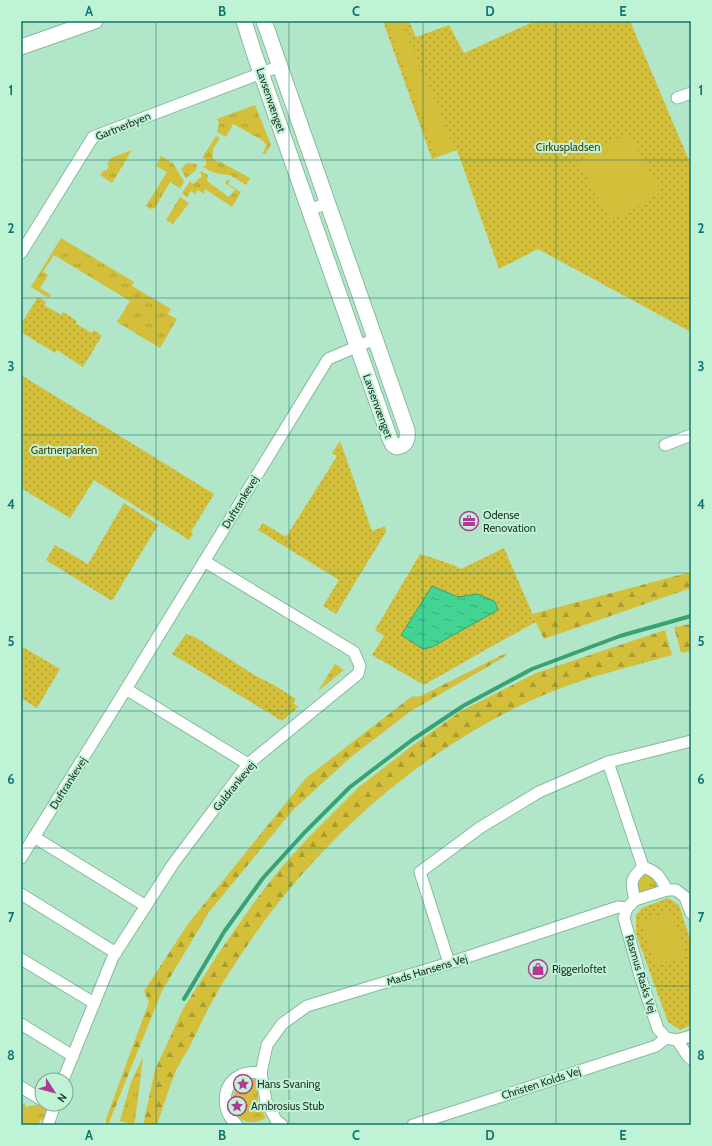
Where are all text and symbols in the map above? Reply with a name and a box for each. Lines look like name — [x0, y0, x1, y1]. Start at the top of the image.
text: A — [85, 3, 94, 19]
text: B — [218, 3, 226, 19]
text: C — [352, 3, 360, 19]
text: D — [485, 3, 495, 19]
text: E — [619, 3, 627, 19]
street label: Lavsenvænget — [253, 66, 289, 134]
text: 1 — [9, 82, 13, 98]
text: 1 — [699, 82, 703, 98]
street label: Gartnerbyen — [93, 109, 153, 143]
park label: Cirkuspladsen — [536, 140, 600, 154]
text: 2 — [8, 220, 15, 236]
text: 2 — [698, 220, 705, 236]
text: 3 — [7, 358, 15, 374]
text: 3 — [697, 358, 705, 374]
street label: Lavsenvænget — [360, 372, 396, 440]
park label: Gartnerparken — [31, 443, 97, 457]
street label: Duftrankevej — [219, 473, 261, 531]
text: 4 — [7, 496, 15, 512]
text: 4 — [697, 496, 705, 512]
place label: Odense Renovation — [483, 508, 536, 535]
office icon: Odense Renovation — [458, 510, 480, 532]
text: 5 — [8, 633, 15, 649]
text: 5 — [698, 633, 705, 649]
street label: Duftrankevej — [46, 754, 90, 812]
street label: Guldrankevej — [210, 758, 258, 814]
text: 6 — [7, 771, 15, 787]
text: 6 — [697, 771, 705, 787]
text: 7 — [8, 909, 15, 925]
text: 7 — [698, 909, 705, 925]
street label: Rasmus Rasks Vej — [622, 933, 660, 1015]
street label: Mads Hansens Vej — [385, 951, 469, 989]
shop icon: Riggerloftet — [527, 958, 549, 980]
place label: Riggerloftet — [552, 962, 606, 976]
text: 8 — [7, 1047, 15, 1063]
text: 8 — [697, 1047, 705, 1063]
street label: Christen Kolds Vej — [500, 1064, 582, 1102]
north arrow — [34, 1072, 74, 1112]
place icon: Hans Svaning — [232, 1073, 254, 1095]
place label: Hans Svaning — [257, 1077, 321, 1091]
text: N — [54, 1091, 70, 1105]
place icon: Ambrosius Stub — [226, 1095, 248, 1117]
place label: Ambrosius Stub — [251, 1099, 324, 1113]
text: A — [85, 1127, 94, 1143]
text: B — [218, 1127, 226, 1143]
text: C — [352, 1127, 360, 1143]
text: D — [485, 1127, 495, 1143]
text: E — [619, 1127, 627, 1143]

